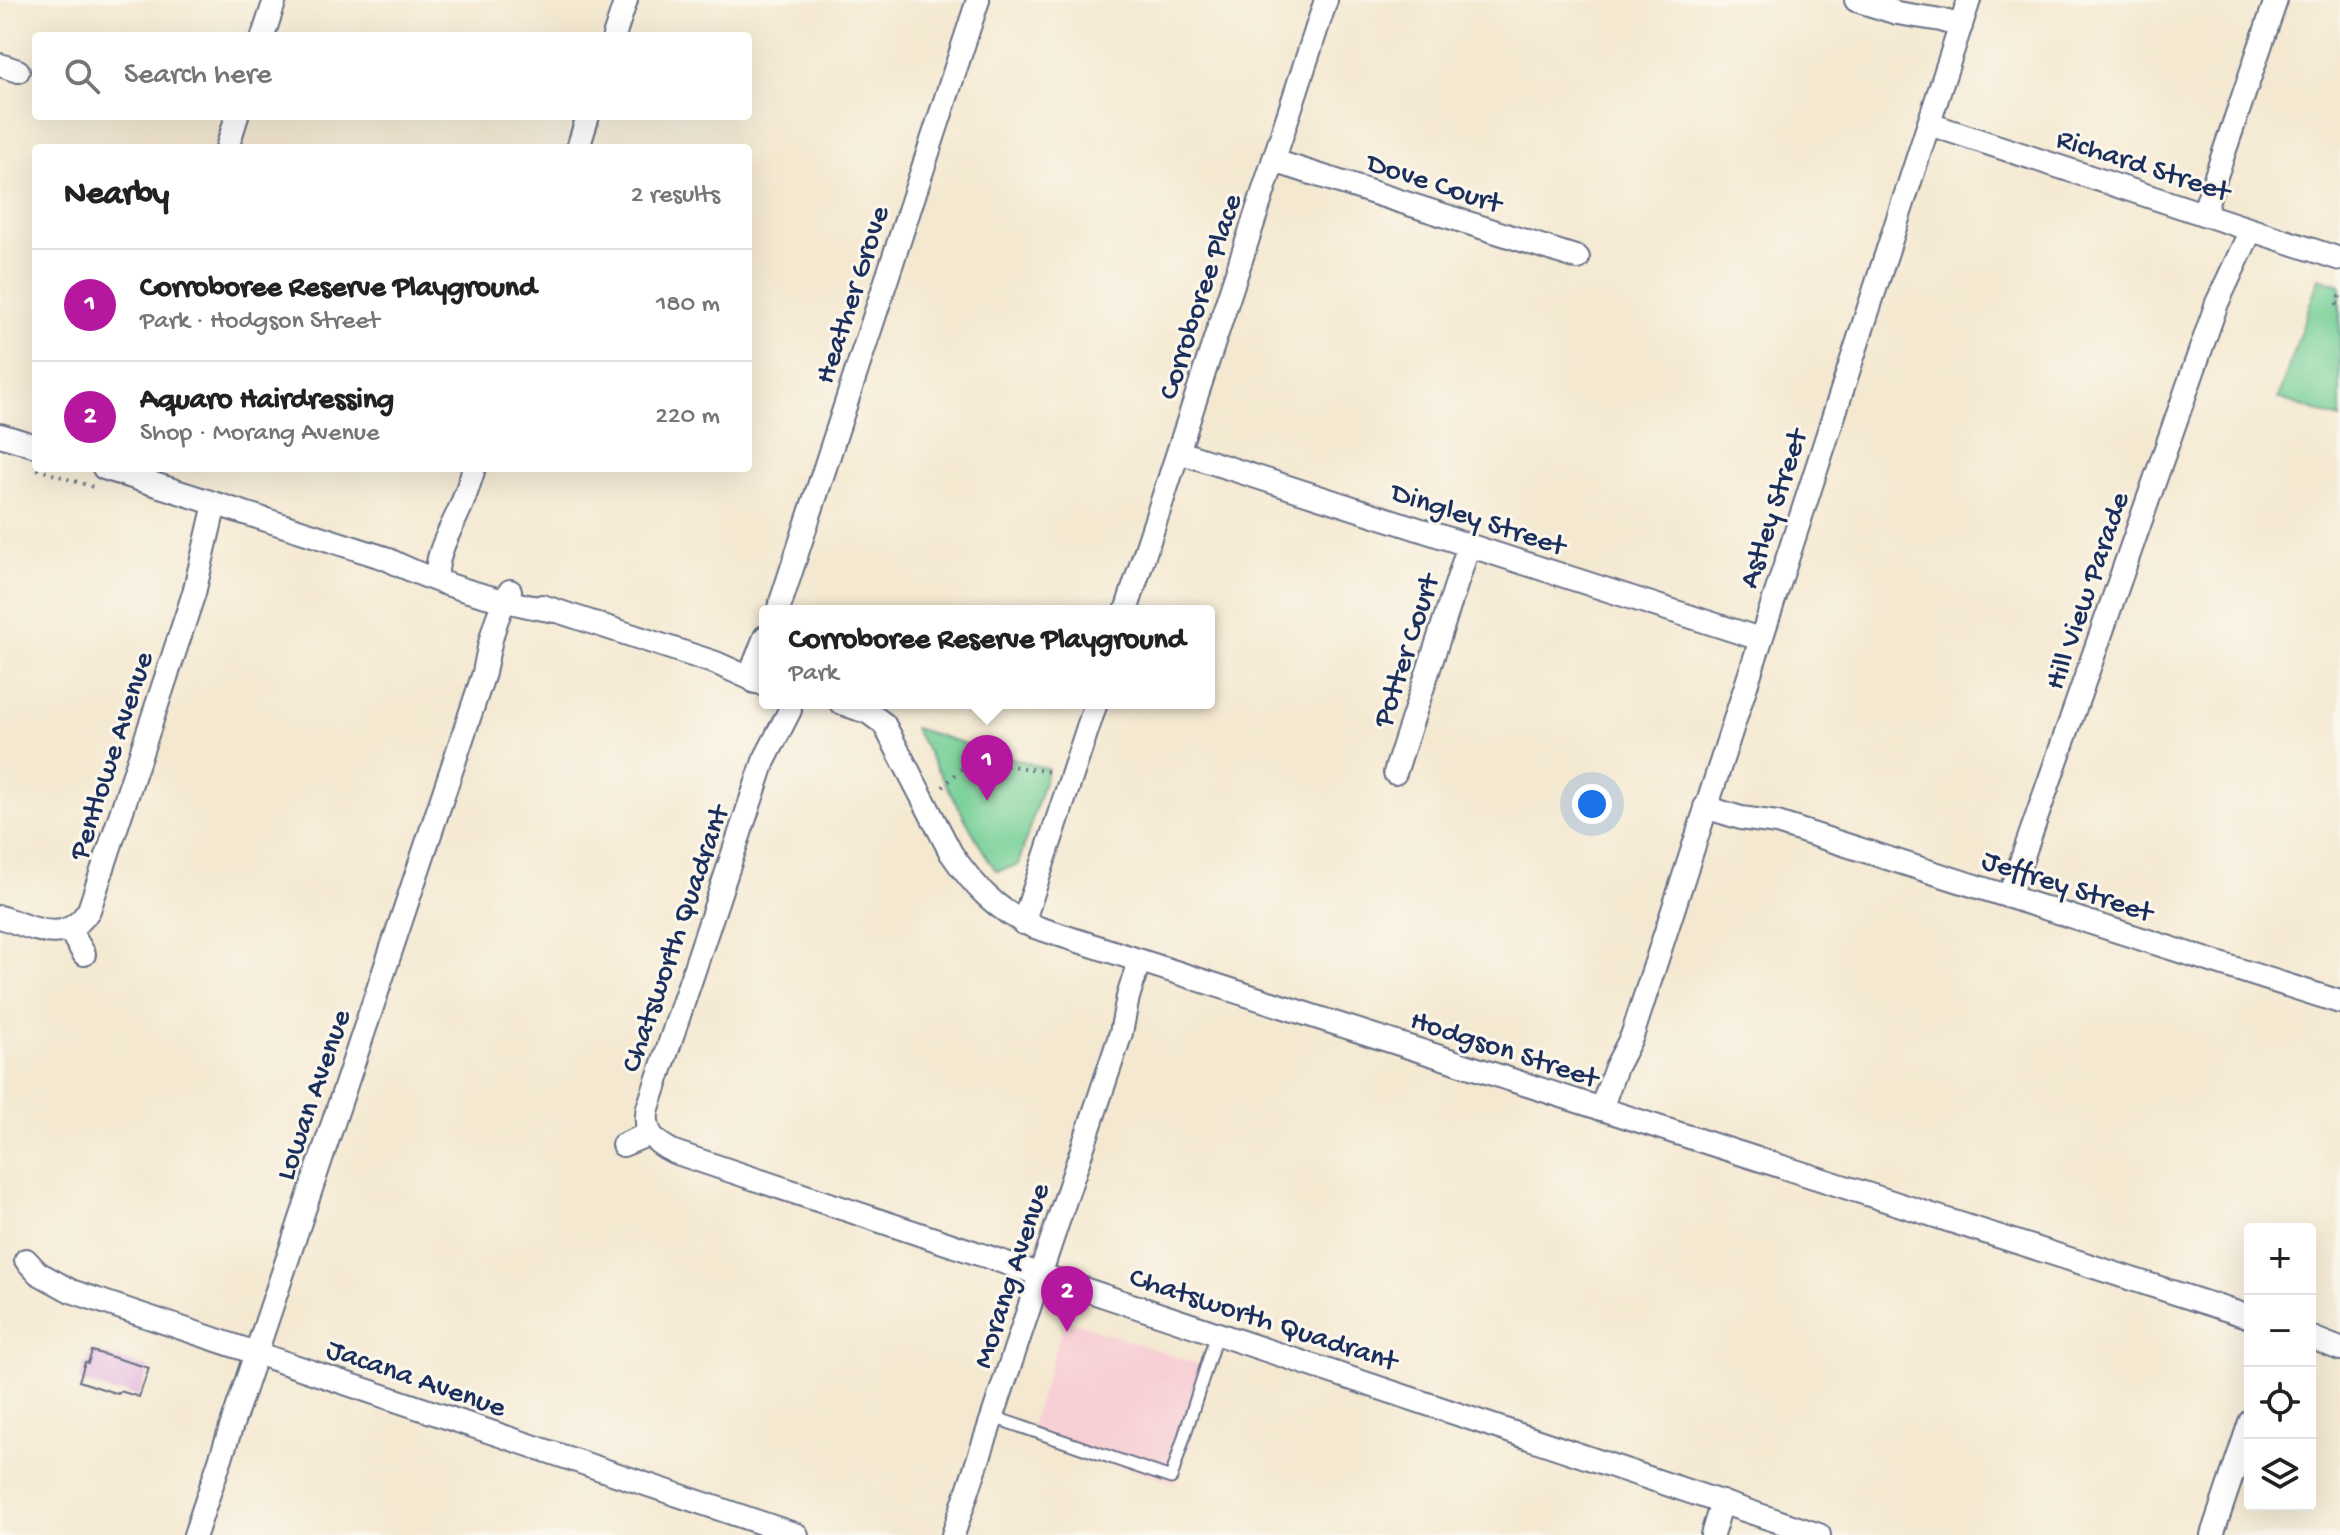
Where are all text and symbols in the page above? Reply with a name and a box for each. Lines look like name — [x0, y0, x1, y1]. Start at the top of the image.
search box — [32, 32, 752, 120]
icon: search — [60, 54, 104, 98]
text: Search here — [124, 59, 272, 94]
street label: Richard Street — [2051, 123, 2236, 213]
street label: Dove Court — [1360, 146, 1508, 224]
text: Nearby — [64, 176, 169, 216]
text: 2 results — [631, 181, 720, 212]
street label: Corroboree Place — [1153, 190, 1252, 405]
street label: Heather Grove — [809, 202, 900, 389]
text: Corroboree Reserve Playground — [140, 272, 537, 307]
text: 1 — [85, 290, 95, 321]
text: 180 m — [656, 290, 720, 321]
text: Park · Hodgson Street — [140, 307, 379, 338]
text: Aquaro Hairdressing — [140, 384, 394, 419]
text: 2 — [84, 402, 96, 433]
text: 220 m — [655, 402, 720, 433]
text: Shop · Morang Avenue — [140, 419, 379, 450]
street label: Astley Street — [1733, 423, 1818, 593]
street label: Dingley Street — [1384, 476, 1572, 567]
street label: Hill View Parade — [2039, 488, 2140, 695]
street label: Potter Court — [1367, 568, 1450, 733]
popup — [759, 605, 1215, 709]
text: Corroboree Reserve Playground — [789, 624, 1185, 659]
street label: Pentlowe Avenue — [63, 647, 164, 866]
text: Park — [789, 659, 838, 690]
pin: 1 — [961, 735, 1013, 801]
your location — [1572, 784, 1612, 824]
street label: Chatsworth Quadrant — [615, 799, 740, 1077]
street label: Jeffrey Street — [1977, 844, 2159, 933]
street label: Hodgson Street — [1405, 1004, 1605, 1099]
street label: Lowan Avenue — [270, 1005, 361, 1185]
street label: Morang Avenue — [967, 1179, 1060, 1373]
map controls — [2244, 1223, 2316, 1511]
button: + — [2244, 1223, 2316, 1295]
street label: Chatsworth Quadrant — [1124, 1261, 1404, 1382]
pin: 2 — [1041, 1266, 1093, 1332]
button: − — [2244, 1295, 2316, 1367]
street label: Jacana Avenue — [321, 1333, 510, 1428]
button: locate — [2244, 1367, 2316, 1439]
button: layers — [2244, 1439, 2316, 1511]

